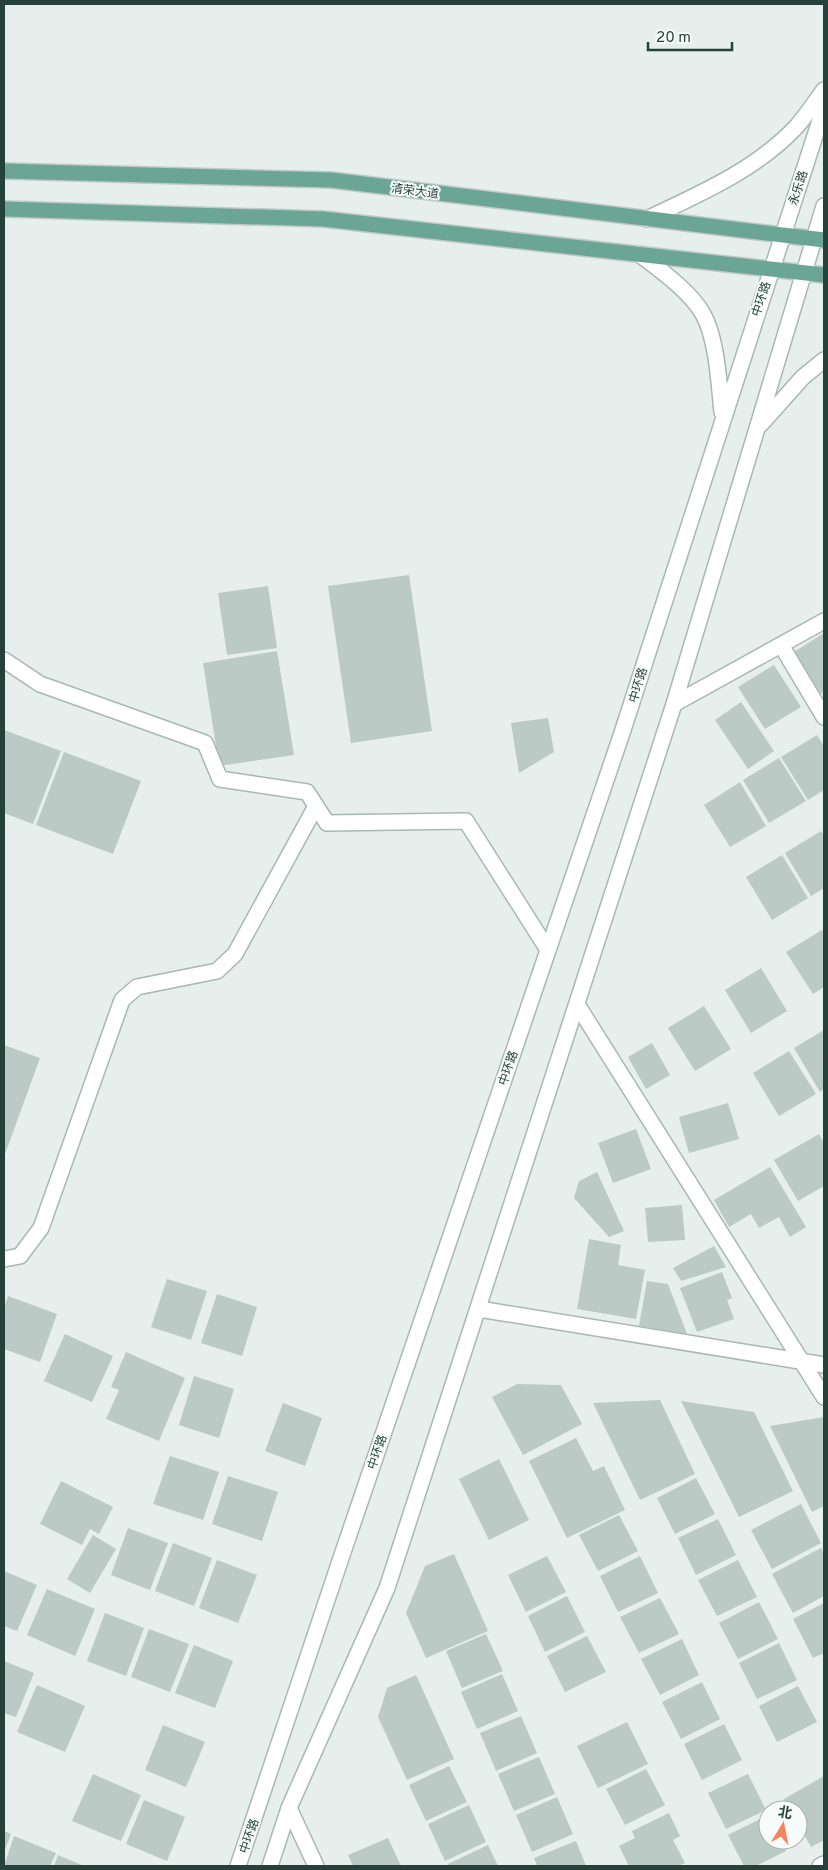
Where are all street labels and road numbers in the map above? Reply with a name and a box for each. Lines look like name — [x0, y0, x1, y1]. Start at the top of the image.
street label: 永乐路 — [786, 169, 812, 208]
street label: 清荣大道 — [390, 181, 440, 203]
street label: 中环路 — [749, 280, 775, 319]
street label: 中环路 — [626, 666, 652, 705]
street label: 中环路 — [496, 1049, 522, 1088]
street label: 中环路 — [365, 1433, 391, 1472]
street label: 中环路 — [237, 1817, 263, 1856]

